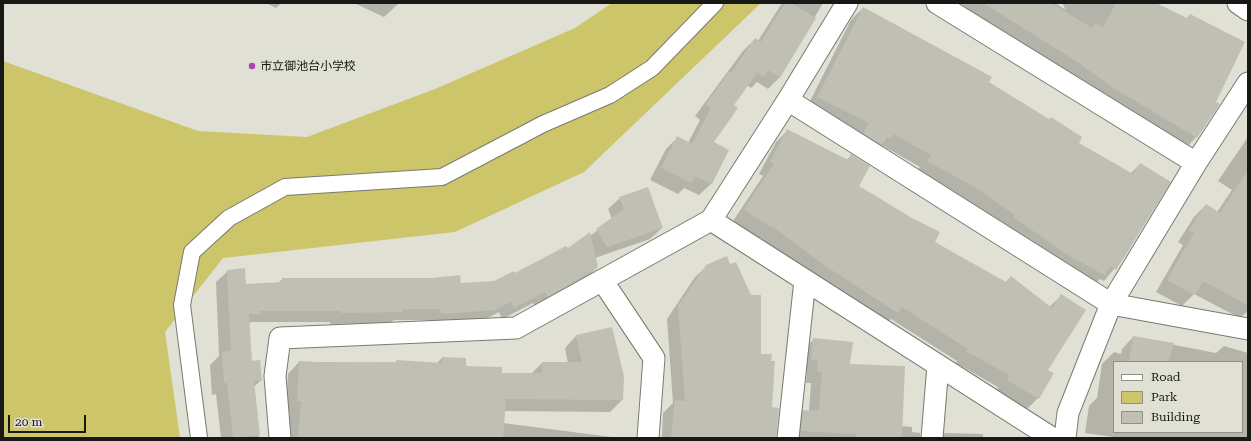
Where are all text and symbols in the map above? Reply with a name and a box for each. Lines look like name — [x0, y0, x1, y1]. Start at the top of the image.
place label: 市立御池台小学校 — [260, 59, 356, 73]
marker: 市立御池台小学校 — [247, 61, 257, 71]
legend — [1113, 361, 1243, 433]
text: Road — [1151, 370, 1180, 384]
text: Park — [1151, 390, 1177, 404]
scale bar — [10, 407, 88, 433]
text: Building — [1151, 410, 1200, 424]
text: 20 m — [15, 415, 42, 429]

